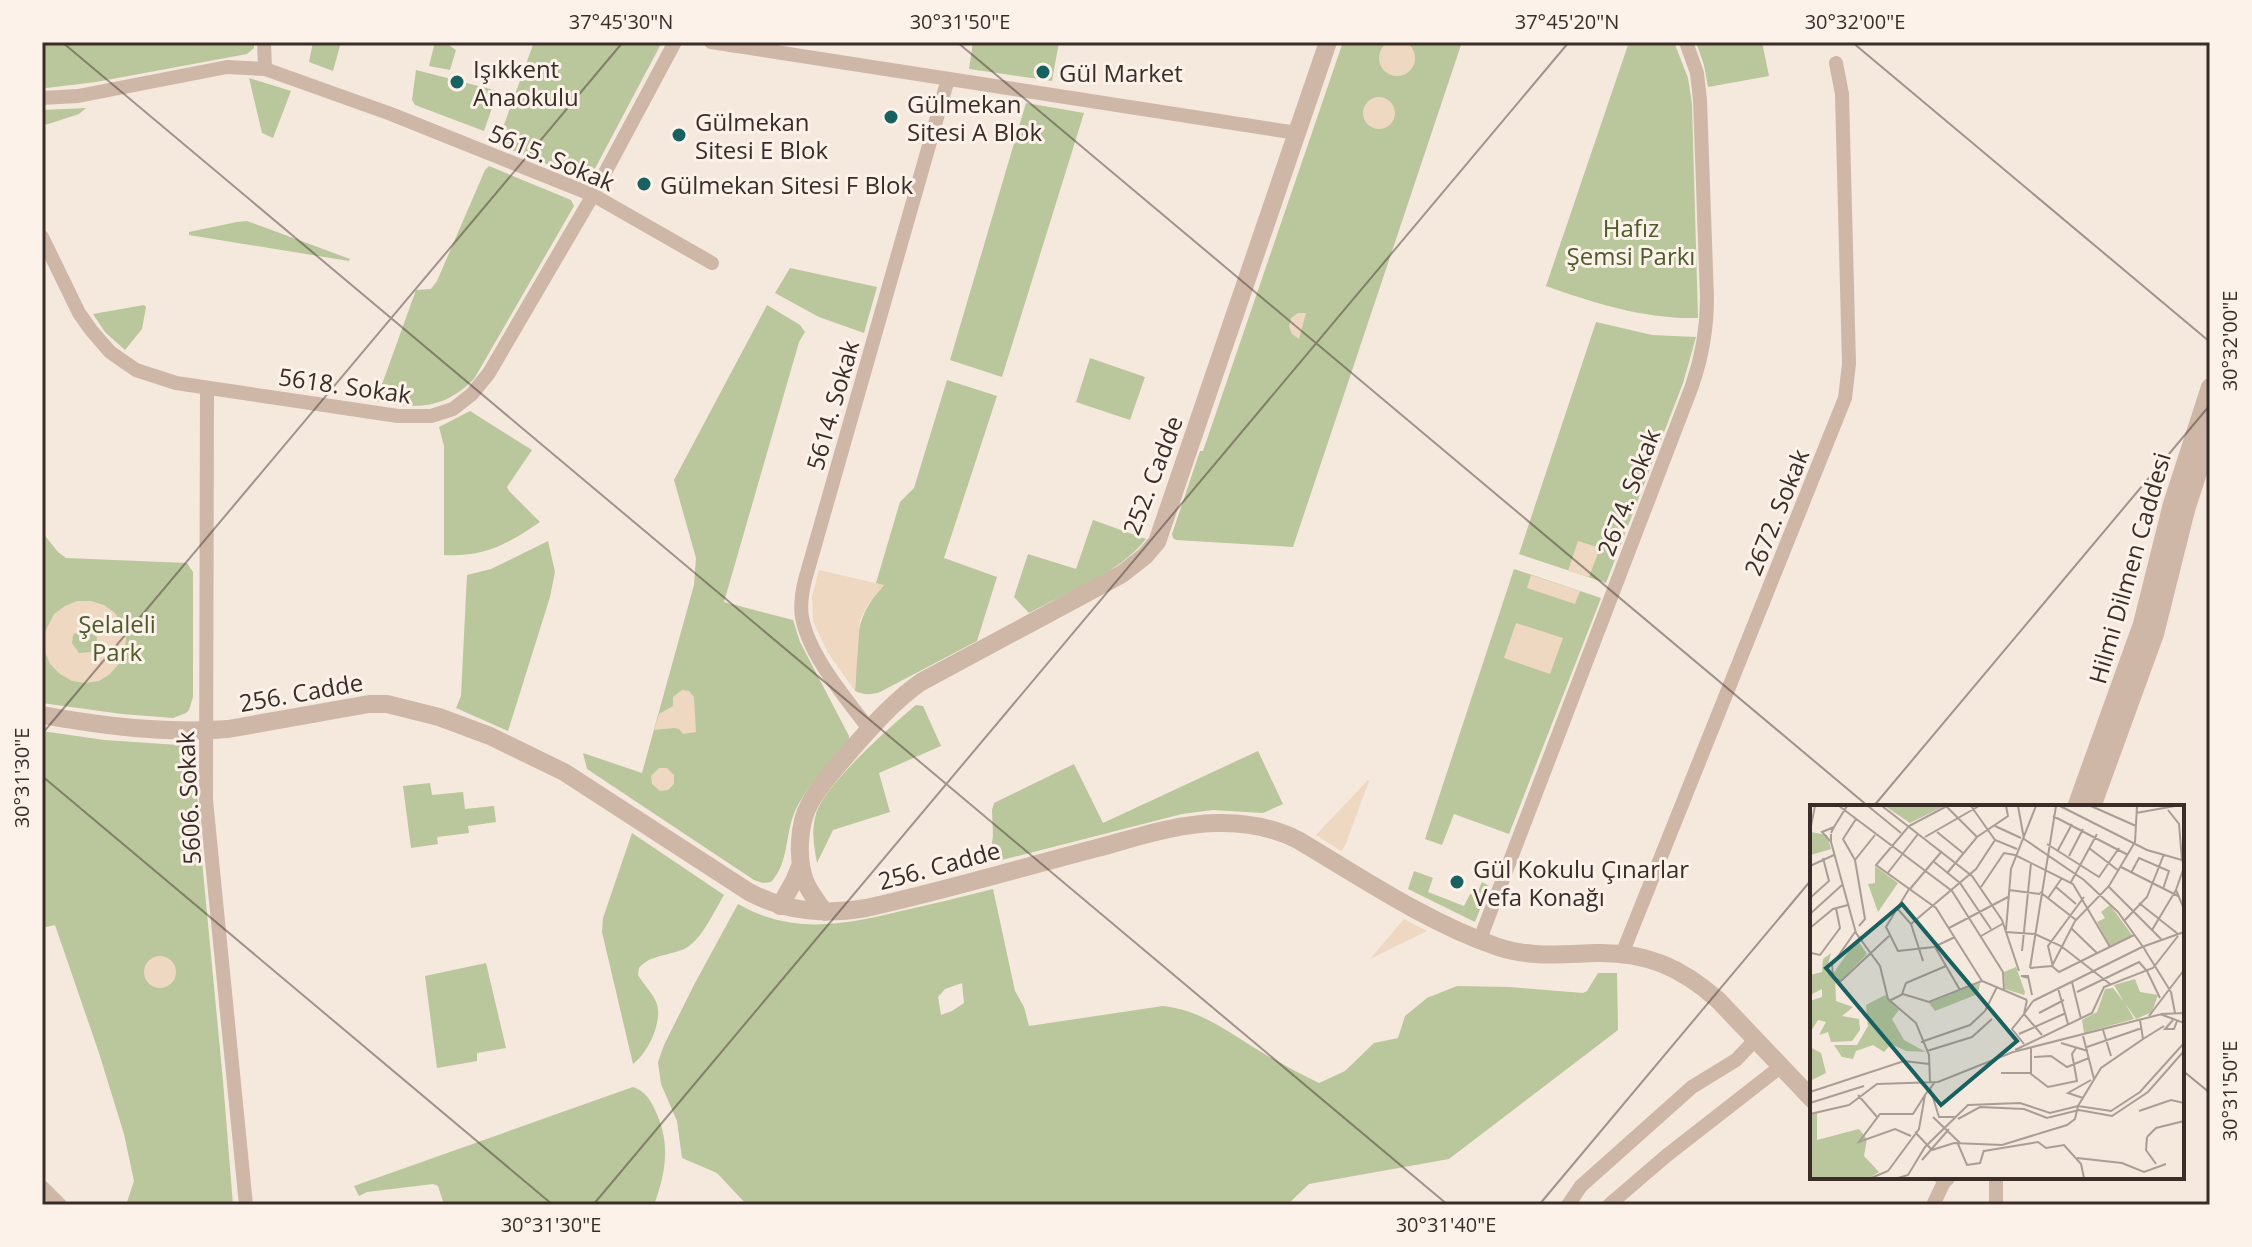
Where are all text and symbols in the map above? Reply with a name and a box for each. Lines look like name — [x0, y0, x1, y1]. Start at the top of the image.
text: 37°45'30"N — [569, 8, 673, 35]
text: 30°31'50"E — [910, 8, 1010, 35]
text: 37°45'20"N — [1515, 8, 1619, 35]
text: 30°32'00"E — [1805, 8, 1905, 35]
place label: Işıkkent Anaokulu — [473, 52, 579, 113]
place label: Gül Market — [1059, 56, 1183, 89]
marker: Gül Market — [1034, 63, 1052, 81]
marker: Işıkkent Anaokulu — [448, 73, 466, 91]
place label: Gülmekan Sitesi A Blok — [907, 87, 1042, 148]
place label: Gülmekan Sitesi E Blok — [695, 105, 829, 166]
marker: Gülmekan Sitesi A Blok — [882, 108, 900, 126]
street label: 5615. Sokak — [484, 116, 620, 198]
marker: Gülmekan Sitesi E Blok — [670, 126, 688, 144]
place label: Gülmekan Sitesi F Blok — [660, 168, 913, 201]
marker: Gülmekan Sitesi F Blok — [635, 175, 653, 193]
park label: Hafız Şemsi Parkı — [1567, 211, 1695, 272]
text: 30°32'00"E — [2216, 291, 2243, 391]
street label: 5614. Sokak — [798, 336, 866, 474]
street label: 5618. Sokak — [277, 359, 414, 411]
street label: 252. Cadde — [1114, 411, 1190, 539]
street label: 2674. Sokak — [1589, 423, 1667, 560]
street label: 2672. Sokak — [1736, 444, 1816, 580]
street label: Hilmi Dilmen Caddesi — [2080, 448, 2178, 688]
park label: Şelaleli Park — [78, 607, 156, 668]
street label: 256. Cadde — [237, 665, 365, 719]
text: 30°31'30"E — [8, 728, 35, 828]
street label: 5606. Sokak — [168, 730, 208, 866]
inset map — [1810, 805, 2184, 1179]
street label: 256. Cadde — [874, 833, 1004, 897]
place label: Gül Kokulu Çınarlar Vefa Konağı — [1473, 852, 1689, 913]
marker: Gül Kokulu Çınarlar Vefa Konağı — [1448, 873, 1466, 891]
text: 30°31'50"E — [2216, 1041, 2243, 1141]
text: 30°31'30"E — [501, 1211, 601, 1238]
text: 30°31'40"E — [1396, 1211, 1496, 1238]

